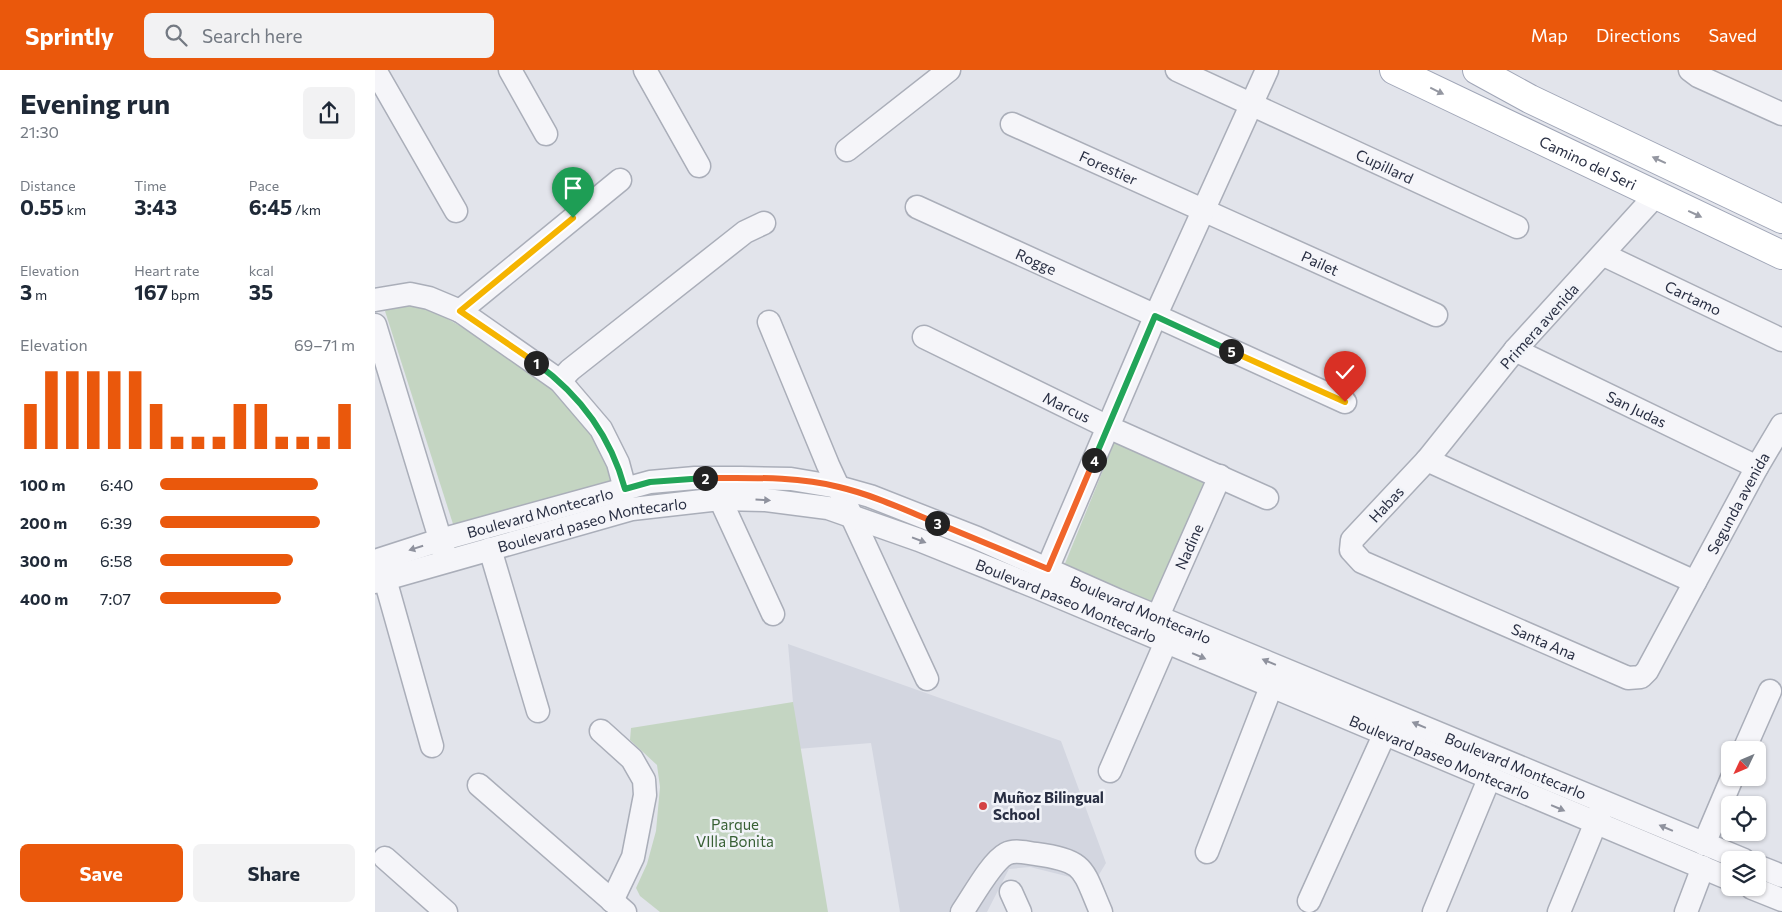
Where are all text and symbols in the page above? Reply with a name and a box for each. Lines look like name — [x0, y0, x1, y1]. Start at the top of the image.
search box — [144, 13, 494, 58]
text: Sprintly — [25, 21, 114, 50]
icon: search — [162, 21, 190, 49]
text: Search here — [202, 24, 302, 47]
text: Map — [1531, 24, 1568, 46]
text: Directions — [1596, 24, 1680, 46]
text: Saved — [1708, 24, 1757, 46]
text: Evening run — [20, 86, 170, 120]
button: share — [303, 87, 355, 139]
one-way arrow — [1430, 87, 1445, 95]
text: 21:30 — [20, 122, 59, 141]
street label: Camino del Seri — [1537, 132, 1640, 193]
street label: Cupillard — [1353, 145, 1417, 187]
street label: Forestier — [1077, 147, 1140, 188]
one-way arrow — [1652, 156, 1666, 164]
pin — [552, 167, 594, 218]
icon: arrive — [559, 174, 587, 202]
text: Distance — [20, 177, 76, 194]
text: Time — [134, 177, 167, 194]
text: Pace — [249, 177, 279, 194]
text: 0.55 — [20, 194, 64, 219]
text: 3:43 — [134, 194, 177, 219]
text: 6:45 — [249, 194, 292, 219]
text: km — [64, 201, 86, 218]
text: /km — [292, 201, 321, 218]
one-way arrow — [1688, 210, 1702, 218]
street label: Rogge — [1013, 244, 1059, 278]
street label: Pailet — [1299, 247, 1342, 279]
text: Elevation — [20, 262, 79, 279]
text: Heart rate — [134, 262, 199, 279]
text: kcal — [249, 262, 274, 279]
street label: Cartamo — [1662, 277, 1724, 319]
text: 3 — [20, 279, 32, 304]
text: 167 — [134, 279, 168, 304]
text: 35 — [249, 279, 273, 304]
street label: Primera avenida — [1496, 280, 1582, 372]
text: m — [32, 286, 47, 303]
text: bpm — [168, 286, 200, 303]
text: Elevation — [20, 335, 88, 354]
text: 69–71 m — [294, 335, 355, 354]
pin: 5 — [1219, 338, 1243, 364]
text: 5 — [1227, 343, 1236, 360]
pin: 1 — [523, 350, 549, 376]
pin — [1324, 351, 1366, 402]
text: 1 — [533, 355, 540, 372]
icon: check — [1331, 358, 1359, 386]
street label: San Judas — [1604, 387, 1670, 431]
street label: Marcus — [1040, 388, 1094, 426]
pin: 4 — [1081, 448, 1107, 472]
street label: Segunda avenida — [1703, 449, 1773, 557]
text: 4 — [1090, 452, 1099, 469]
pin: 2 — [693, 466, 717, 490]
text: 2 — [702, 470, 709, 487]
text: 100 m — [20, 475, 66, 494]
text: 6:40 — [100, 475, 134, 494]
street label: Habas — [1365, 482, 1407, 526]
street label: Boulevard Montecarlo — [465, 484, 615, 541]
street label: Boulevard paseo Montecarlo — [495, 494, 688, 556]
one-way arrow — [755, 496, 771, 504]
pin: 3 — [925, 510, 949, 536]
text: 200 m — [20, 513, 67, 532]
text: 6:39 — [100, 513, 132, 532]
text: 3 — [933, 515, 942, 532]
street label: Nadine — [1171, 521, 1207, 572]
one-way arrow — [912, 536, 927, 544]
one-way arrow — [409, 544, 424, 552]
text: 300 m — [20, 551, 68, 570]
text: 6:58 — [100, 551, 132, 570]
street label: Boulevard paseo Montecarlo — [973, 555, 1160, 646]
street label: Boulevard Montecarlo — [1068, 572, 1214, 647]
text: 400 m — [20, 589, 68, 608]
text: 7:07 — [100, 589, 131, 608]
street label: Santa Ana — [1509, 619, 1579, 663]
one-way arrow — [1192, 652, 1207, 660]
one-way arrow — [1262, 658, 1276, 666]
street label: Boulevard paseo Montecarlo — [1347, 711, 1533, 803]
one-way arrow — [1412, 720, 1427, 728]
street label: Boulevard Montecarlo — [1442, 728, 1589, 803]
north arrow — [1721, 741, 1766, 786]
map controls — [1721, 741, 1766, 896]
place label: Muñoz Bilingual School — [993, 788, 1104, 823]
button: locate — [1721, 796, 1766, 841]
marker: Muñoz Bilingual School — [977, 800, 989, 812]
one-way arrow — [1551, 804, 1565, 812]
park label: Parque VIlla Bonita — [696, 815, 774, 850]
one-way arrow — [1659, 823, 1673, 831]
button: Save — [20, 844, 183, 902]
button: Share — [193, 844, 355, 902]
button: layers — [1721, 851, 1766, 896]

